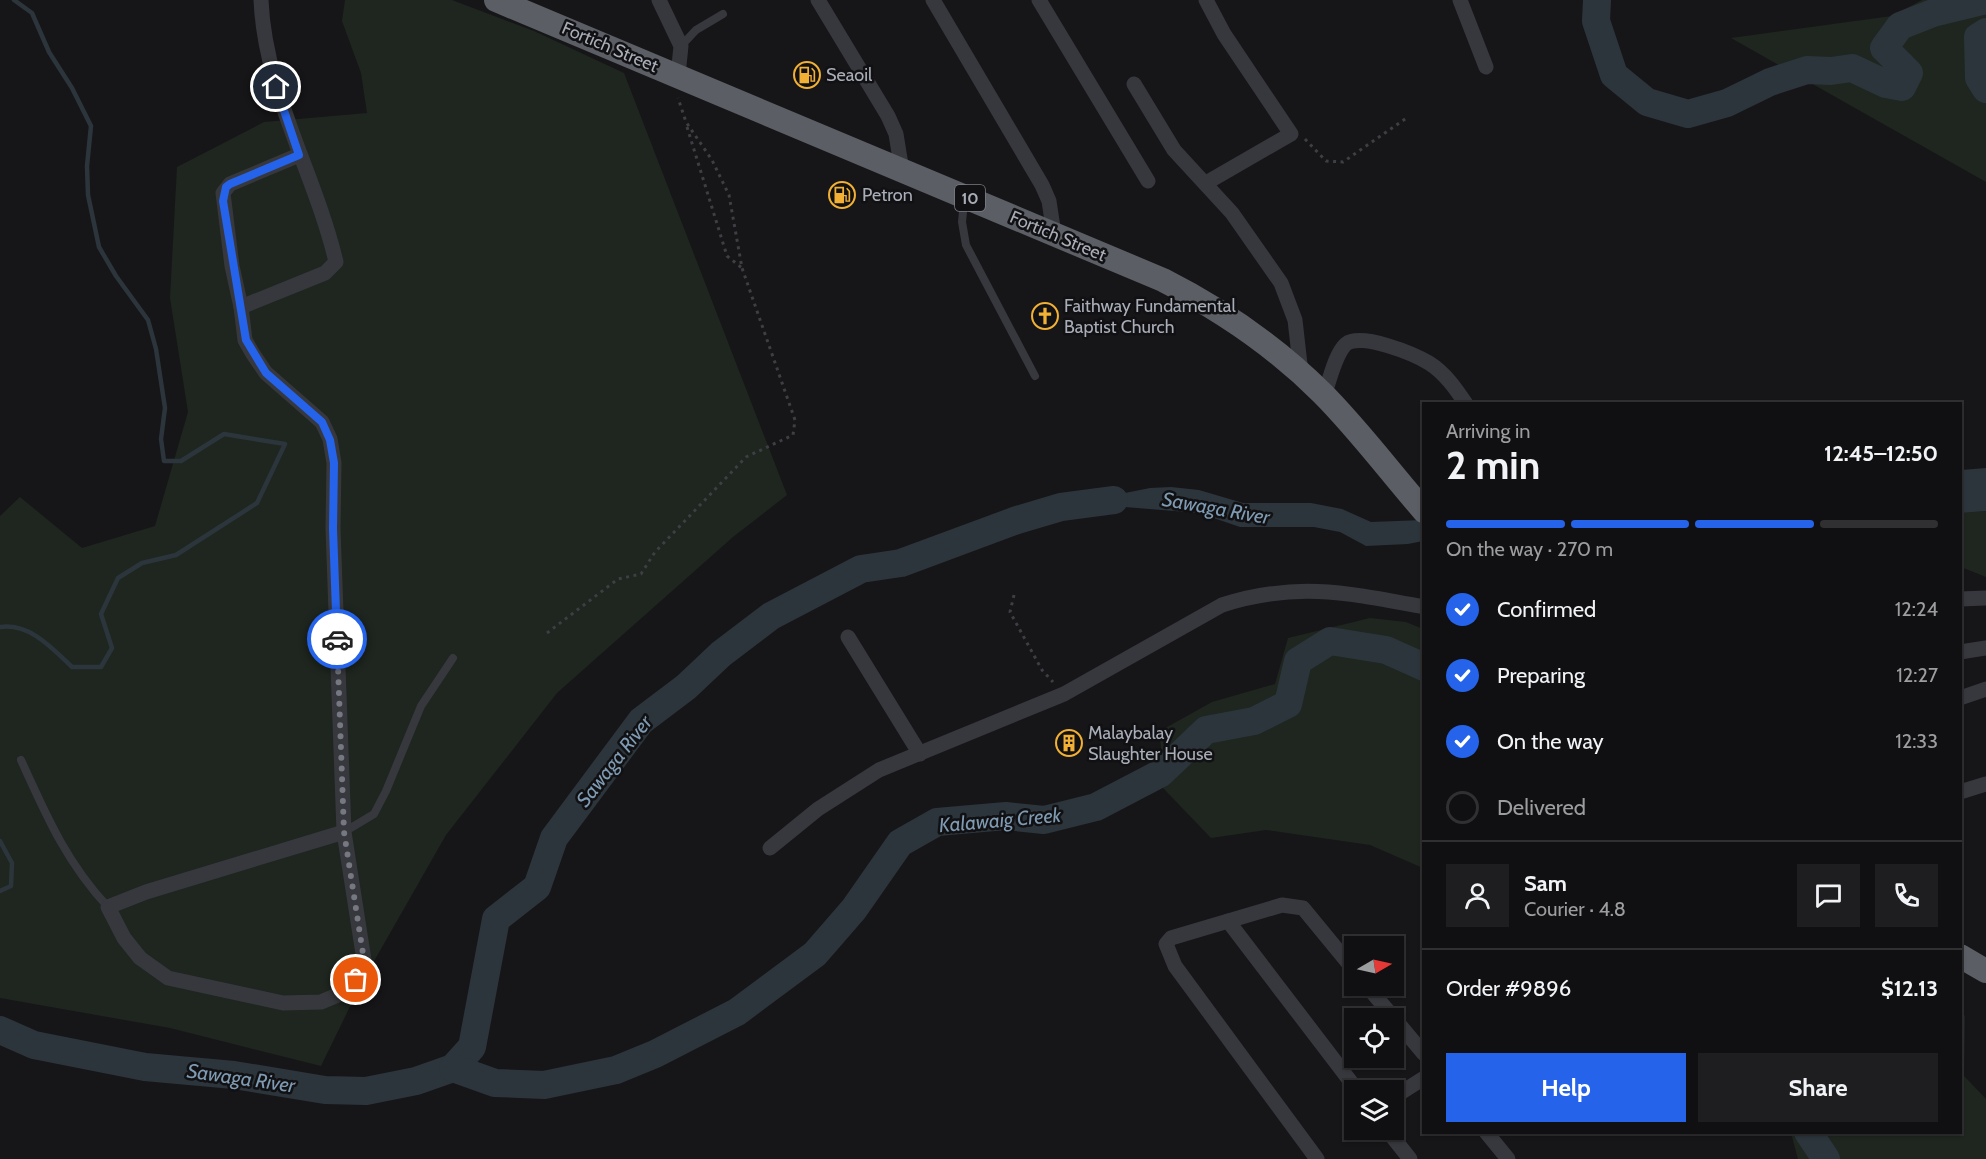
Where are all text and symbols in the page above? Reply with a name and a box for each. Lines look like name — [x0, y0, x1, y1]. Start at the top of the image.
street label: Fortich Street — [559, 17, 661, 77]
fuel station icon: Seaoil — [792, 60, 822, 90]
pin — [250, 61, 301, 112]
place label: Seaoil — [826, 64, 873, 86]
icon: home — [259, 70, 292, 103]
fuel station icon: Petron — [827, 180, 857, 210]
place label: Petron — [862, 184, 913, 206]
road number: 10 — [955, 185, 985, 211]
street label: Fortich Street — [1007, 206, 1109, 266]
place label: Faithway Fundamental Baptist Church — [1064, 295, 1236, 338]
church icon: Faithway Fundamental Baptist Church — [1030, 301, 1060, 331]
text: Arriving in — [1446, 419, 1530, 443]
text: 12:45–12:50 — [1824, 440, 1938, 467]
text: 2 min — [1446, 441, 1540, 489]
water label: Sawaga River — [1160, 487, 1273, 529]
text: On the way · 270 m — [1446, 537, 1613, 561]
icon: check — [1446, 593, 1479, 626]
text: Confirmed — [1497, 596, 1596, 623]
text: 12:24 — [1895, 597, 1938, 621]
courier — [307, 609, 367, 669]
icon: car — [321, 623, 354, 656]
icon: check — [1446, 659, 1479, 692]
text: Preparing — [1497, 662, 1585, 689]
text: 12:27 — [1896, 663, 1938, 687]
water label: Sawaga River — [571, 710, 657, 811]
place label: Malaybalay Slaughter House — [1088, 722, 1213, 765]
icon: check — [1446, 725, 1479, 758]
building icon: Malaybalay Slaughter House — [1054, 728, 1084, 758]
text: On the way — [1497, 728, 1604, 755]
text: 12:33 — [1895, 729, 1938, 753]
text: Delivered — [1497, 794, 1586, 821]
water label: Kalawaig Creek — [938, 803, 1063, 837]
button: person — [1446, 864, 1509, 927]
button: chat — [1797, 864, 1860, 927]
button: phone — [1875, 864, 1938, 927]
text: Sam — [1524, 870, 1567, 897]
text: Courier · 4.8 — [1524, 897, 1626, 921]
north arrow — [1344, 936, 1404, 996]
map controls — [1344, 936, 1404, 1140]
pin — [330, 954, 381, 1005]
icon: bag — [339, 963, 372, 996]
text: Order #9896 — [1446, 975, 1571, 1002]
text: $12.13 — [1881, 975, 1938, 1002]
button: locate — [1344, 1008, 1404, 1068]
button: Help — [1446, 1053, 1686, 1122]
button: Share — [1698, 1053, 1938, 1122]
water label: Sawaga River — [185, 1059, 297, 1098]
button: layers — [1344, 1080, 1404, 1140]

